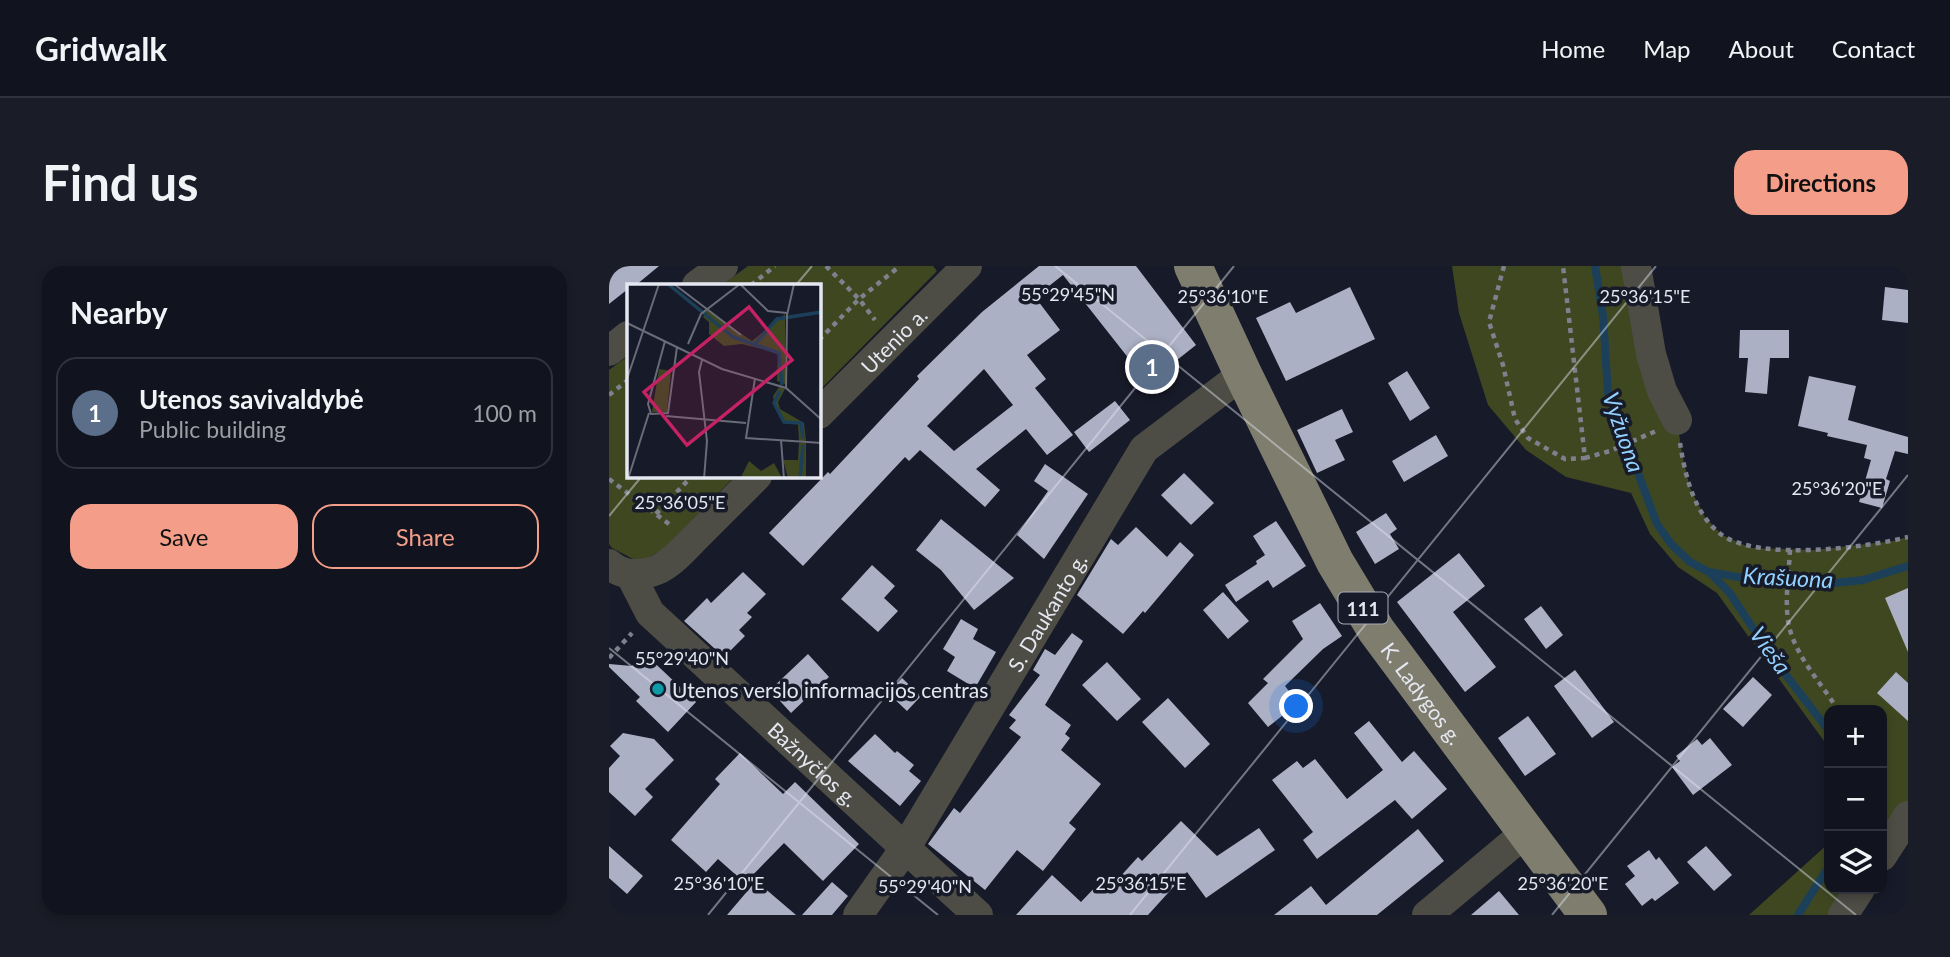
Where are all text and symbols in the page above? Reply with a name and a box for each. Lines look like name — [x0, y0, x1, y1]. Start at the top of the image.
text: Gridwalk — [35, 28, 167, 68]
text: Home — [1541, 34, 1605, 63]
text: Map — [1643, 34, 1691, 63]
text: About — [1729, 34, 1794, 63]
text: Contact — [1832, 34, 1915, 63]
button: Directions — [1734, 150, 1908, 215]
text: Find us — [42, 153, 199, 211]
text: 55°29'45"N — [1021, 283, 1115, 305]
inset map — [627, 284, 821, 478]
text: 25°36'10"E — [1178, 285, 1268, 307]
text: 25°36'15"E — [1600, 285, 1690, 307]
text: Nearby — [70, 294, 168, 330]
street label: Utenio a. — [855, 301, 932, 378]
pin: 1 — [1129, 341, 1175, 393]
text: Utenos savivaldybė — [139, 383, 364, 415]
water label: Vyžuona — [1597, 388, 1651, 476]
text: 1 — [88, 399, 102, 427]
text: 100 m — [472, 399, 537, 427]
text: Public building — [139, 415, 286, 443]
text: 25°36'20"E — [1792, 477, 1882, 499]
text: 25°36'05"E — [635, 491, 725, 513]
button: Save — [70, 504, 298, 569]
button: Share — [312, 504, 539, 569]
street label: S. Daukanto g. — [1002, 549, 1091, 676]
water label: Krašuona — [1742, 561, 1834, 593]
road number: 111 — [1339, 592, 1387, 624]
water label: Vieša — [1744, 621, 1798, 679]
street label: K. Ladygos g. — [1377, 637, 1469, 749]
text: 55°29'40"N — [635, 647, 729, 669]
place label: Utenos verslo informacijos centras — [672, 677, 988, 702]
marker: Utenos verslo informacijos centras — [650, 681, 666, 697]
your location — [1279, 689, 1313, 723]
map controls — [1824, 705, 1887, 894]
button: + — [1824, 705, 1887, 768]
street label: Bažnyčios g. — [764, 716, 863, 811]
button: − — [1824, 768, 1887, 831]
button: layers — [1824, 831, 1887, 894]
text: 25°36'10"E — [674, 872, 764, 894]
text: 25°36'15"E — [1096, 872, 1186, 894]
text: 25°36'20"E — [1518, 872, 1608, 894]
text: 55°29'40"N — [878, 875, 972, 897]

